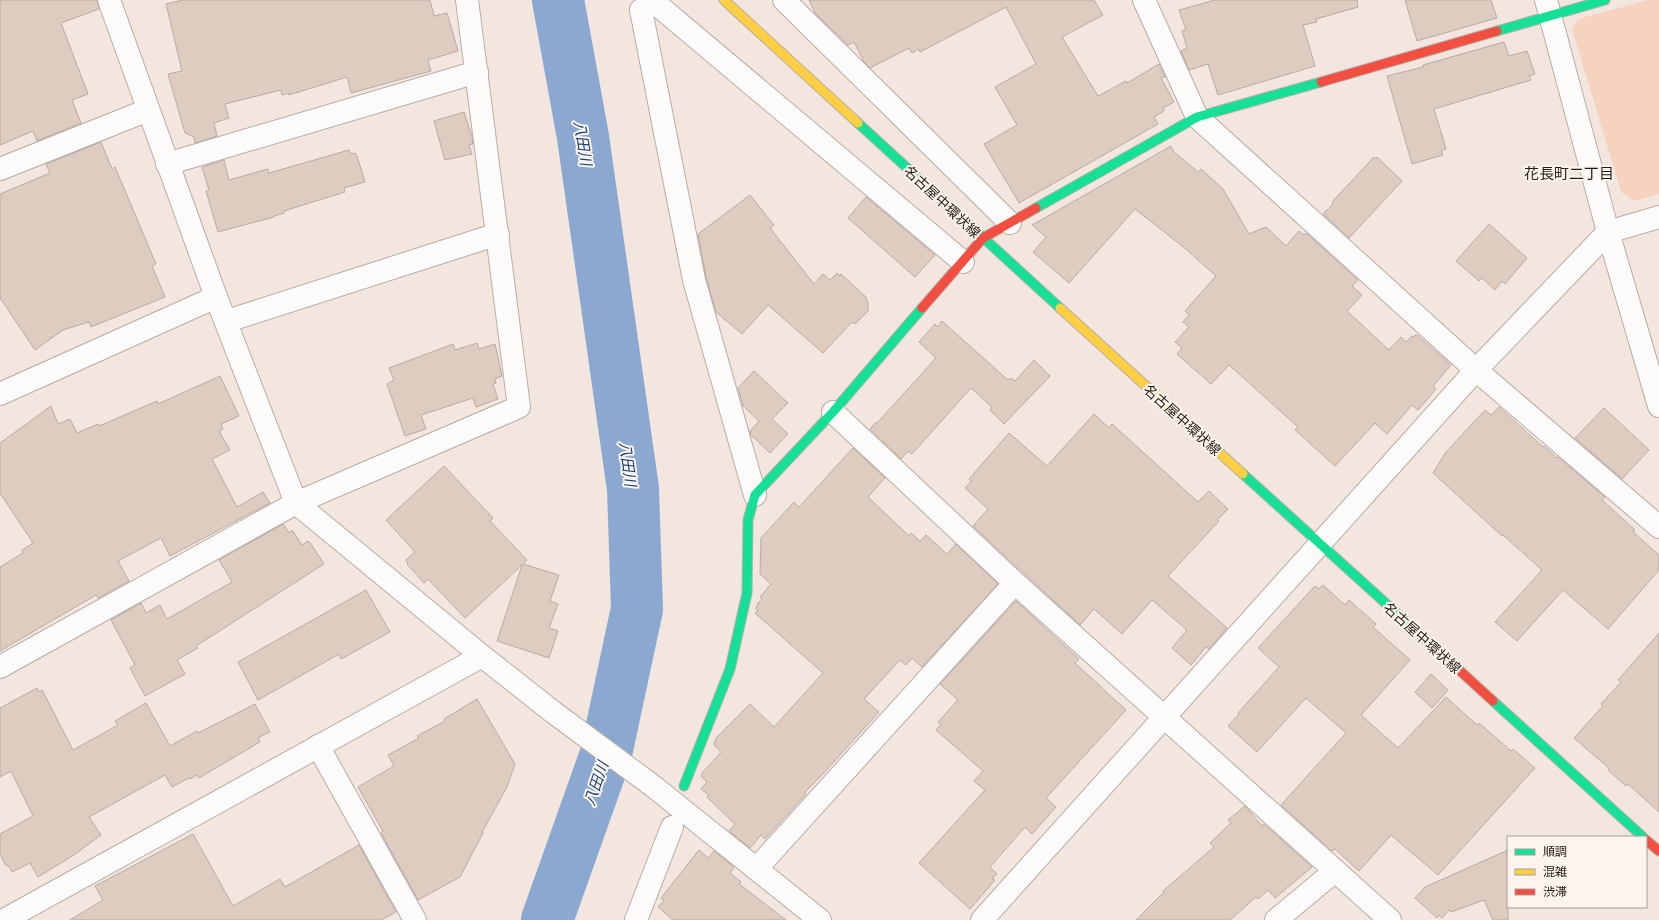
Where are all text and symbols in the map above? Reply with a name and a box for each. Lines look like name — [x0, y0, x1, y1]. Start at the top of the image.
water label: 八田川 — [570, 119, 598, 169]
street label: 名古屋中環状線 — [900, 160, 986, 242]
district label: 花長町二丁目 — [1524, 162, 1614, 183]
street label: 名古屋中環状線 — [1140, 379, 1226, 459]
water label: 八田川 — [615, 440, 643, 490]
street label: 名古屋中環状線 — [1380, 597, 1466, 677]
water label: 八田川 — [578, 756, 613, 808]
legend — [1507, 836, 1647, 908]
text: 順調 — [1543, 842, 1567, 859]
text: 混雑 — [1543, 862, 1567, 879]
text: 渋滞 — [1543, 882, 1567, 899]

